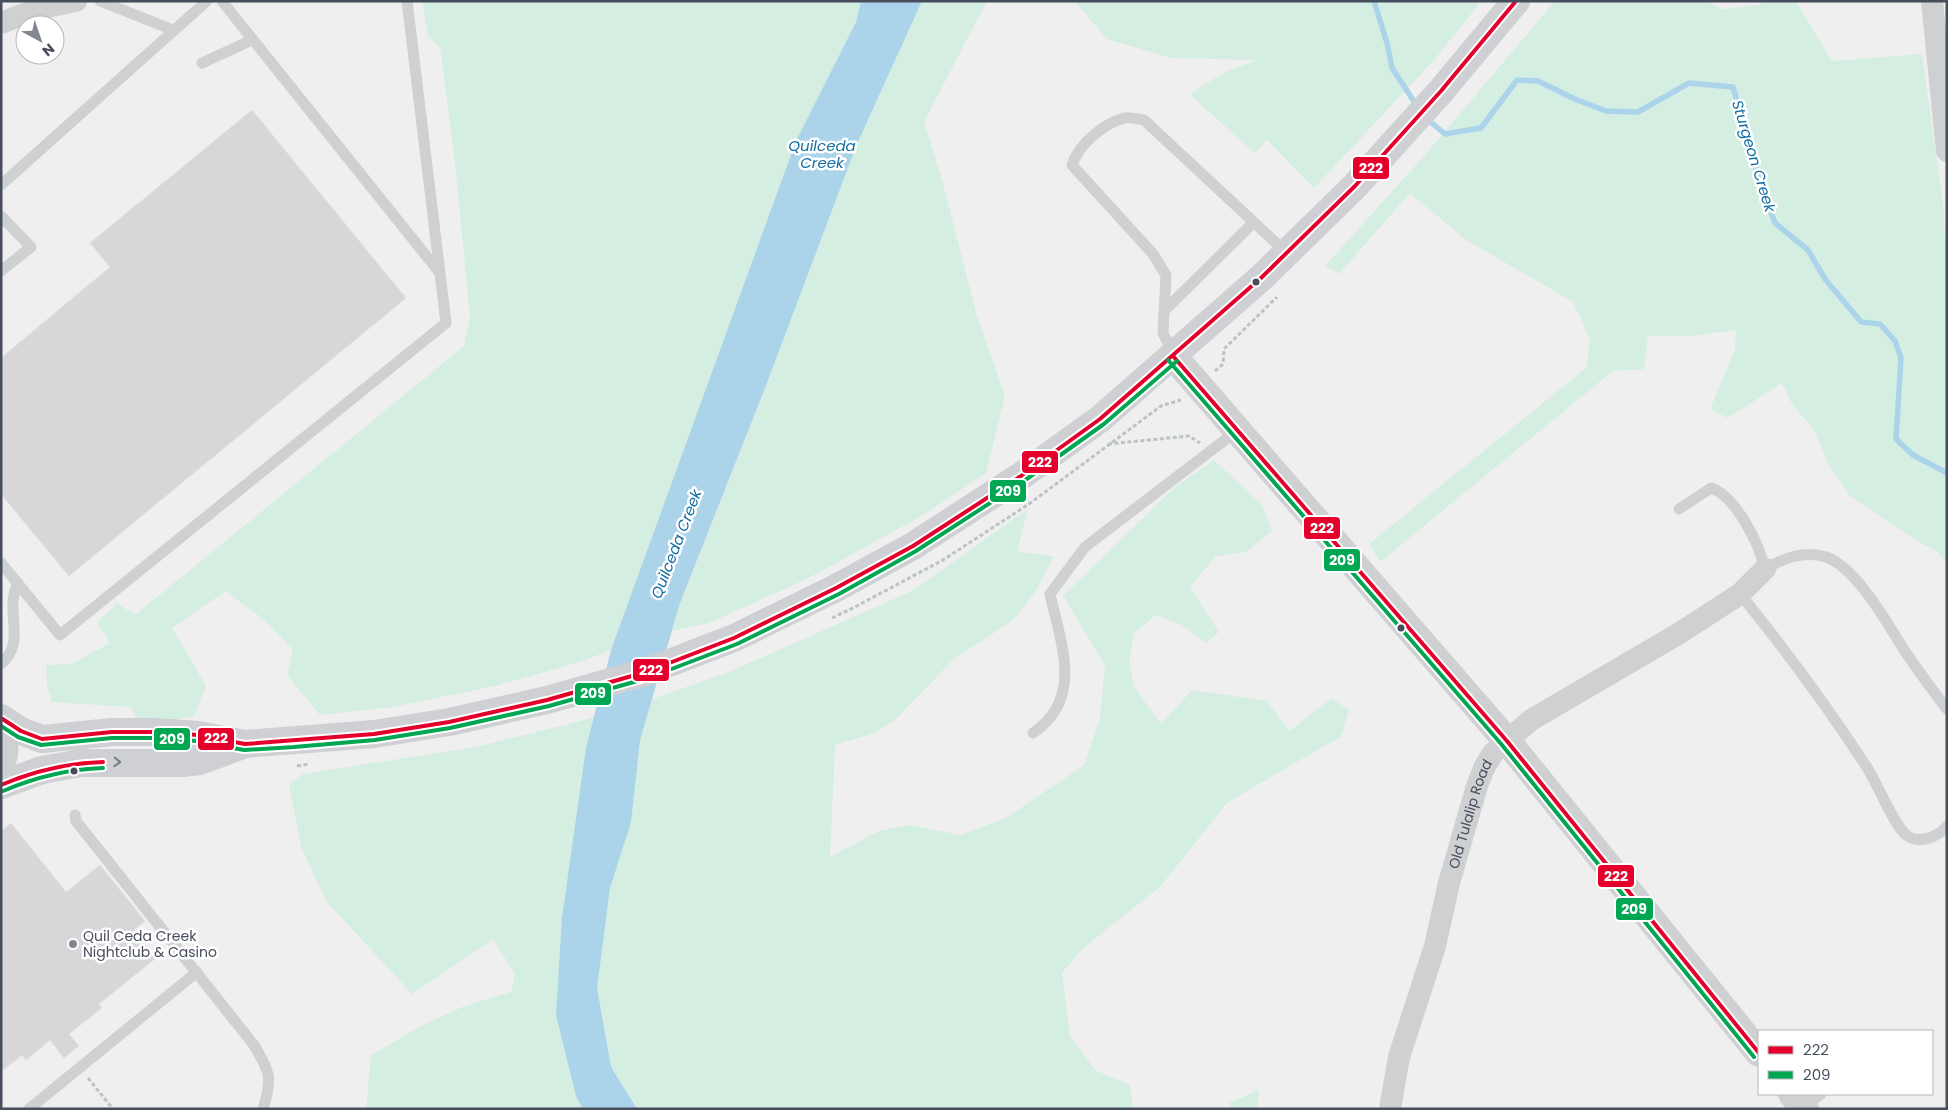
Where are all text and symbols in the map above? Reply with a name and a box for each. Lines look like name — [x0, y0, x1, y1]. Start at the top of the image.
north arrow — [15, 15, 65, 65]
text: N — [38, 39, 59, 61]
water label: Sturgeon Creek — [1727, 97, 1781, 216]
water label: Quilceda Creek — [788, 135, 856, 173]
line badge: 222 — [1352, 156, 1390, 180]
text: 222 — [1359, 158, 1383, 178]
unlabelled marker — [1251, 277, 1261, 287]
line badge: 222 — [1021, 450, 1059, 474]
text: 222 — [1028, 452, 1052, 472]
line badge: 209 — [989, 479, 1027, 503]
text: 209 — [995, 481, 1021, 501]
water label: Quilceda Creek — [646, 485, 707, 602]
line badge: 222 — [1303, 516, 1341, 540]
text: 222 — [1310, 518, 1334, 538]
line badge: 209 — [1323, 548, 1361, 572]
text: 209 — [1329, 550, 1355, 570]
unlabelled marker — [1396, 623, 1406, 633]
line badge: 222 — [632, 658, 670, 682]
text: 222 — [639, 660, 663, 680]
line badge: 209 — [574, 682, 612, 706]
text: 209 — [580, 683, 606, 703]
line badge: 209 — [153, 727, 191, 751]
line badge: 222 — [197, 727, 235, 751]
text: 222 — [204, 728, 228, 748]
text: 209 — [159, 729, 185, 749]
street label: Old Tulalip Road — [1444, 756, 1497, 871]
one-way arrow — [113, 757, 121, 768]
unlabelled marker — [69, 766, 79, 776]
line badge: 222 — [1597, 864, 1635, 888]
text: 222 — [1604, 866, 1628, 886]
line badge: 209 — [1615, 897, 1654, 921]
text: 209 — [1621, 899, 1647, 919]
place label: Quil Ceda Creek Nightclub & Casino — [83, 926, 217, 962]
marker: Quil Ceda Creek Nightclub & Casino — [67, 938, 79, 950]
legend — [1758, 1030, 1933, 1095]
text: 222 — [1803, 1039, 1829, 1060]
text: 209 — [1803, 1064, 1831, 1085]

